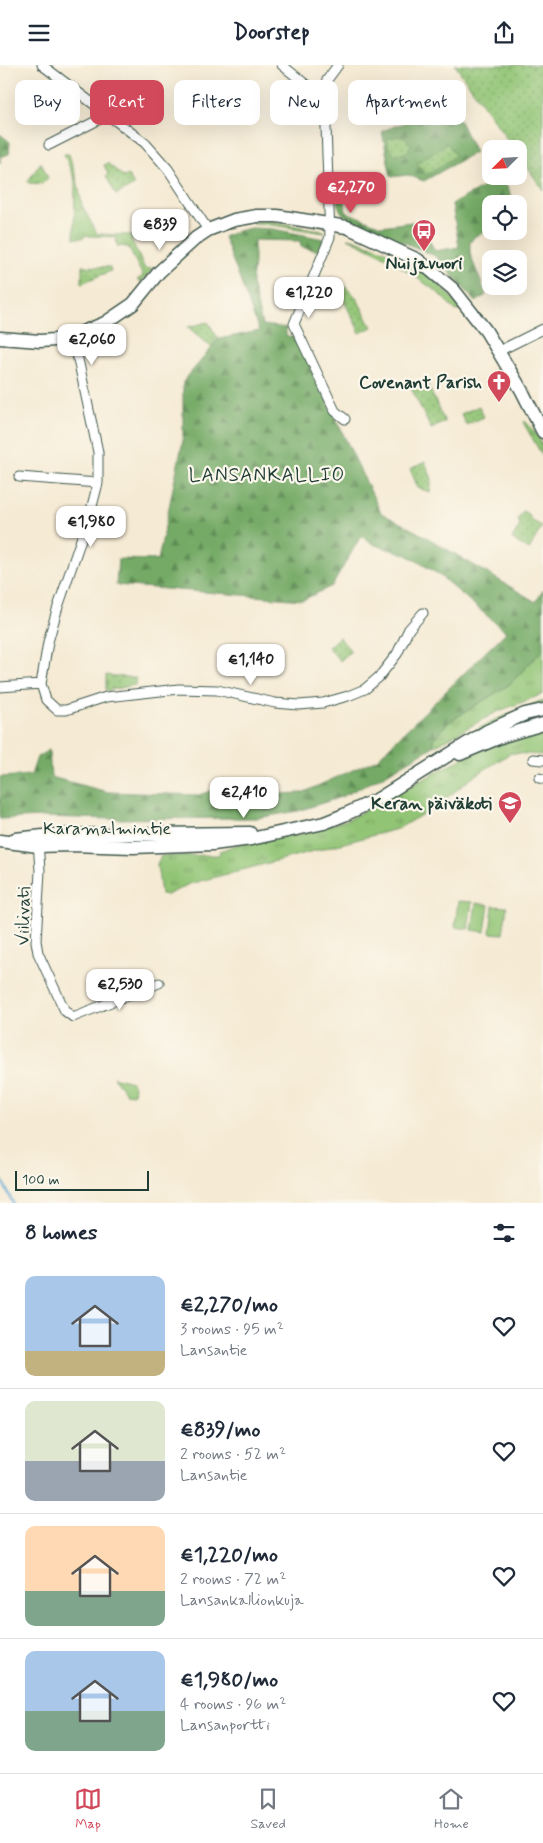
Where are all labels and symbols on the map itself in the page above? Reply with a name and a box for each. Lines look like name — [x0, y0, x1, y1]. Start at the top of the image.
north arrow — [482, 140, 528, 185]
pin: €2,270 — [310, 171, 392, 214]
pin: €839 — [130, 209, 190, 251]
bus stop icon: Nuijavuori — [411, 218, 437, 252]
place label: Nuijavuori — [386, 252, 462, 276]
pin: €1,220 — [268, 277, 350, 319]
pin: €2,060 — [51, 323, 133, 366]
church icon: Covenant Parish — [486, 369, 512, 403]
place label: Covenant Parish — [359, 371, 482, 395]
district label: LANSANKALLIO — [189, 463, 345, 488]
pin: €1,980 — [50, 505, 132, 548]
pin: €1,140 — [210, 643, 292, 686]
pin: €2,410 — [203, 777, 285, 819]
school or university icon: Keran päiväkoti — [497, 790, 523, 824]
place label: Keran päiväkoti — [371, 792, 492, 816]
street label: Karamalmintie — [43, 817, 171, 841]
street label: Viilivati — [11, 886, 37, 946]
pin: €2,530 — [79, 969, 161, 1011]
scale bar — [15, 1168, 149, 1191]

